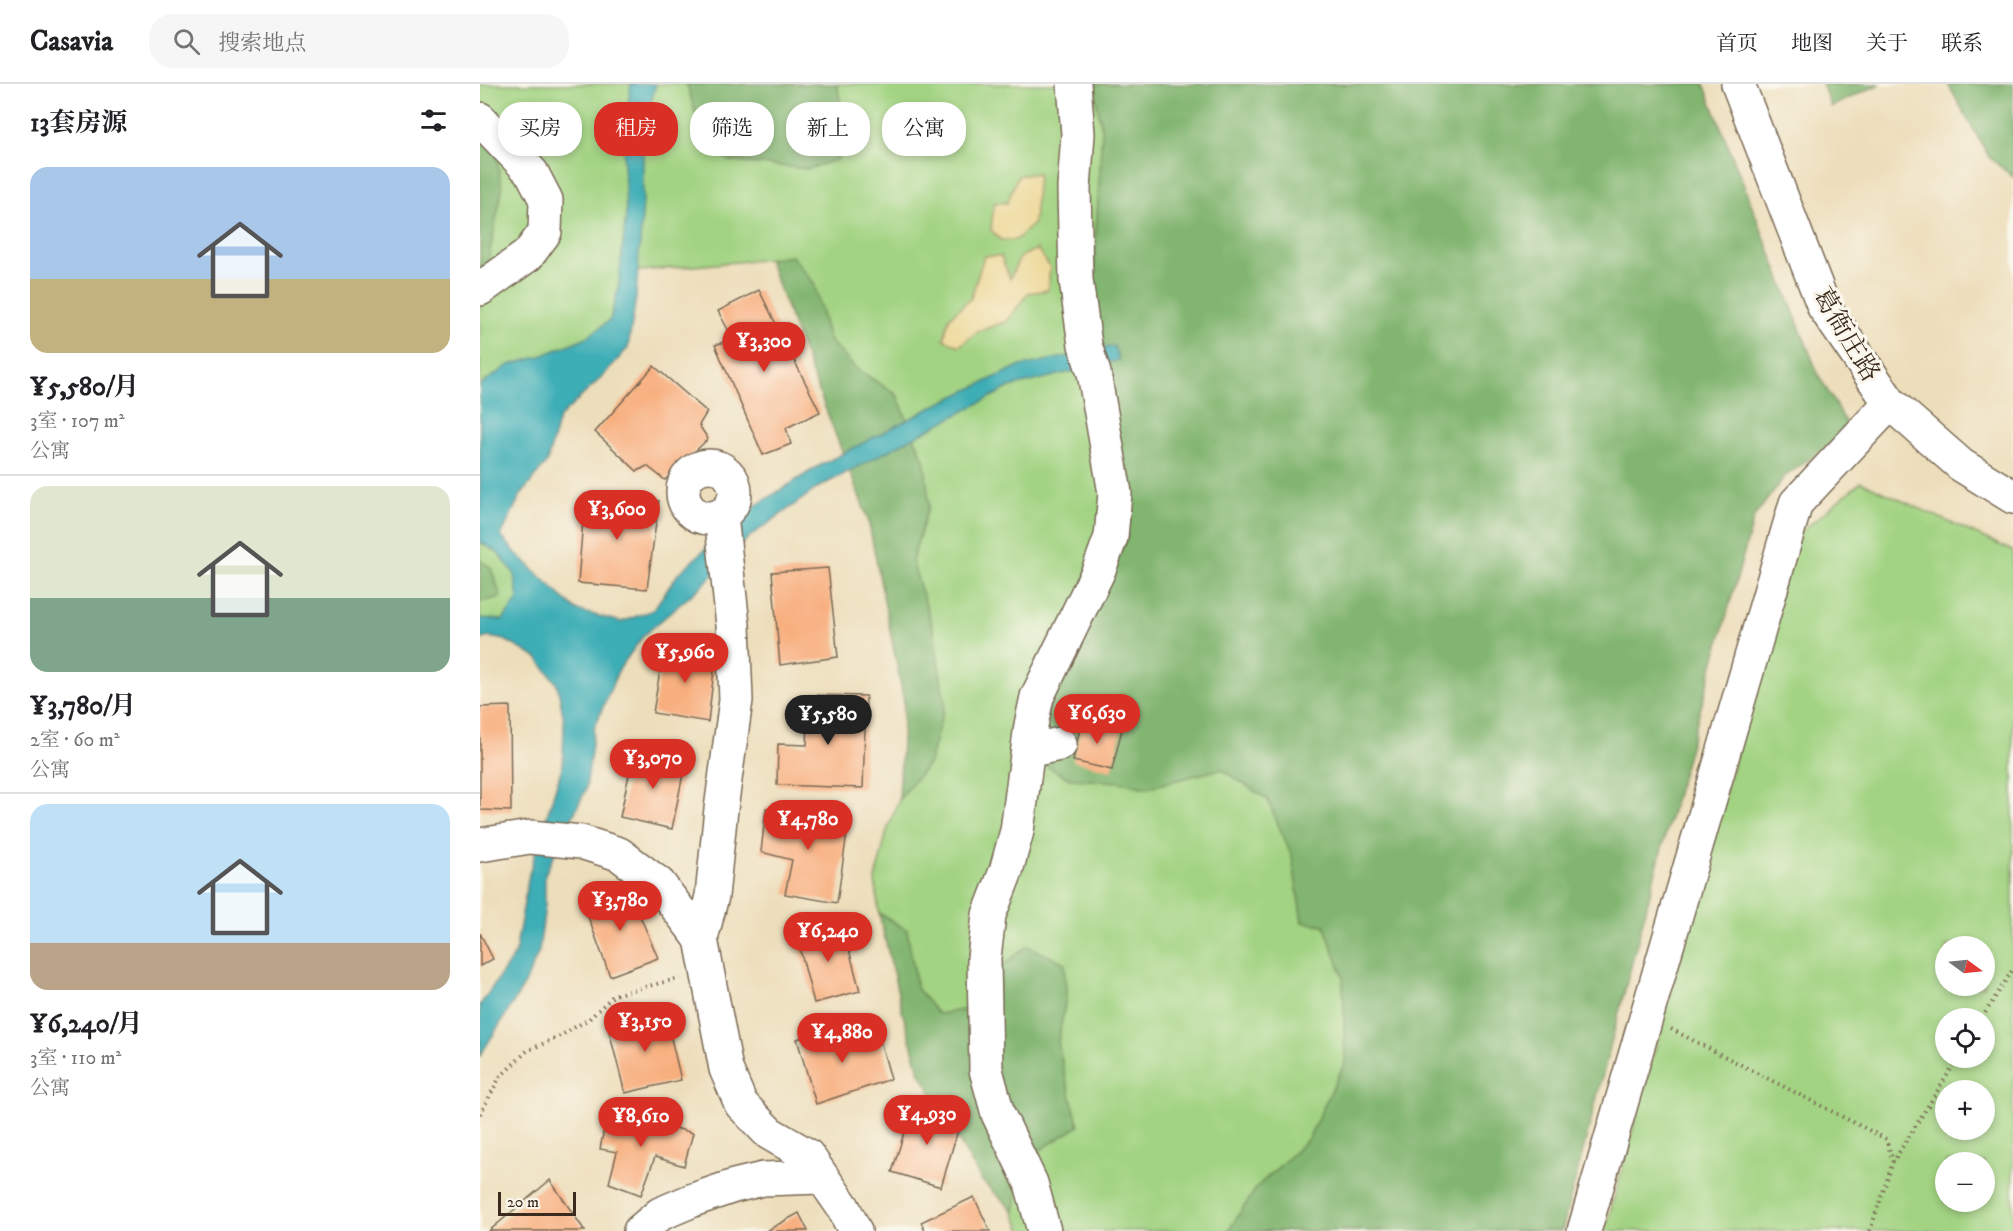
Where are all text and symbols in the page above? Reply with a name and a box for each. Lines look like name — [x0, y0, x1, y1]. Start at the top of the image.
search box — [149, 14, 569, 68]
text: Casavia — [30, 24, 113, 59]
icon: search — [170, 25, 203, 58]
text: 搜索地点 — [218, 30, 306, 57]
text: 首页 — [1716, 31, 1758, 57]
text: 地图 — [1791, 31, 1833, 57]
text: 关于 — [1866, 31, 1908, 57]
text: 联系 — [1941, 31, 1983, 57]
chip: 买房 — [498, 102, 582, 156]
chip: 租房 — [594, 102, 678, 156]
chip: 筛选 — [690, 102, 774, 156]
chip: 新上 — [786, 102, 870, 156]
chip: 公寓 — [882, 102, 966, 156]
icon: filters — [417, 104, 450, 137]
text: 13套房源 — [30, 107, 127, 140]
icon: home — [186, 206, 294, 314]
street label: 葛衙庄路 — [1805, 282, 1887, 388]
pin: ¥3,300 — [715, 322, 813, 373]
text: ¥3,300 — [736, 329, 792, 354]
text: ¥5,580/月 — [30, 371, 139, 404]
text: 3室 · 107 m² — [30, 409, 125, 434]
text: 公寓 — [30, 439, 70, 464]
pin: ¥3,600 — [568, 490, 666, 541]
text: ¥3,600 — [588, 497, 646, 522]
icon: home — [186, 525, 294, 633]
pin: ¥5,960 — [636, 633, 734, 684]
text: ¥5,960 — [655, 640, 715, 665]
text: ¥3,780/月 — [30, 690, 136, 723]
pin: ¥6,630 — [1048, 694, 1146, 745]
pin: ¥5,580 — [779, 695, 877, 746]
text: ¥6,630 — [1068, 701, 1126, 726]
text: ¥5,580 — [799, 702, 857, 727]
text: 2室 · 60 m² — [30, 728, 120, 753]
pin: ¥3,070 — [604, 739, 702, 790]
text: ¥3,070 — [624, 746, 682, 771]
text: 公寓 — [30, 758, 70, 783]
pin: ¥4,780 — [759, 800, 857, 851]
text: ¥4,780 — [778, 807, 838, 832]
icon: home — [186, 843, 294, 951]
pin: ¥3,780 — [571, 881, 669, 932]
text: ¥3,780 — [592, 888, 648, 913]
pin: ¥6,240 — [779, 912, 877, 963]
text: ¥6,240 — [797, 919, 859, 944]
north arrow — [1935, 936, 1995, 996]
map controls — [1935, 936, 1995, 1212]
pin: ¥3,150 — [596, 1002, 694, 1053]
text: ¥6,240/月 — [30, 1008, 143, 1041]
button: locate — [1935, 1008, 1995, 1068]
text: ¥3,150 — [618, 1009, 672, 1034]
pin: ¥4,880 — [793, 1013, 891, 1064]
text: ¥4,880 — [811, 1020, 873, 1045]
text: 3室 · 110 m² — [30, 1046, 121, 1071]
text: 公寓 — [30, 1076, 70, 1101]
button: + — [1935, 1080, 1995, 1140]
pin: ¥4,930 — [878, 1095, 976, 1146]
pin: ¥8,610 — [592, 1097, 690, 1148]
text: ¥4,930 — [897, 1102, 957, 1127]
text: ¥8,610 — [612, 1104, 670, 1129]
button: − — [1935, 1152, 1995, 1212]
scale bar — [498, 1189, 576, 1216]
text: 20 m — [507, 1192, 539, 1212]

